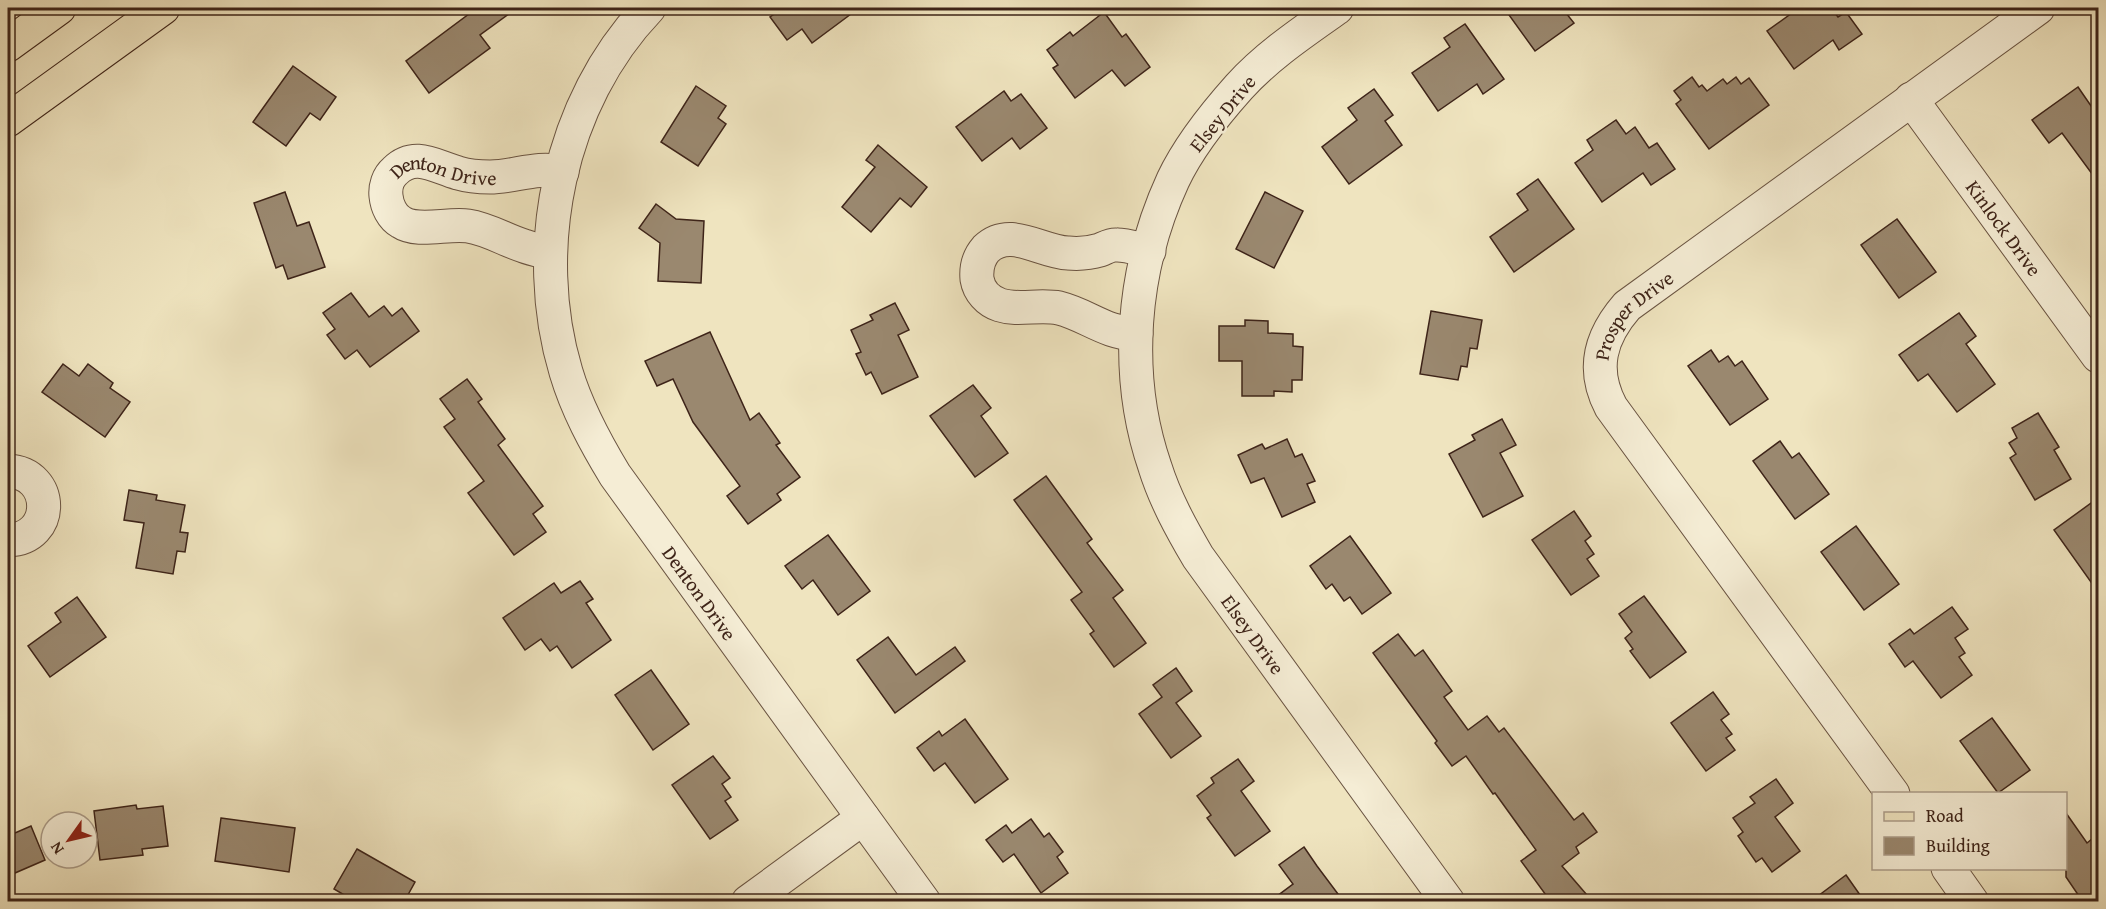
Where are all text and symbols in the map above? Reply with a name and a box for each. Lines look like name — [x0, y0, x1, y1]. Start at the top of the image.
street label: Elsey Drive — [1182, 68, 1262, 158]
street label: Denton Drive — [382, 146, 497, 192]
street label: Kinlock Drive — [1960, 174, 2049, 282]
street label: Prosper Drive — [1586, 263, 1679, 362]
street label: Denton Drive — [656, 539, 744, 646]
street label: Elsey Drive — [1215, 588, 1293, 680]
legend — [1872, 792, 2067, 870]
text: Road — [1926, 802, 1964, 829]
north arrow — [39, 810, 99, 870]
text: Building — [1926, 832, 1990, 859]
text: N — [43, 837, 70, 860]

